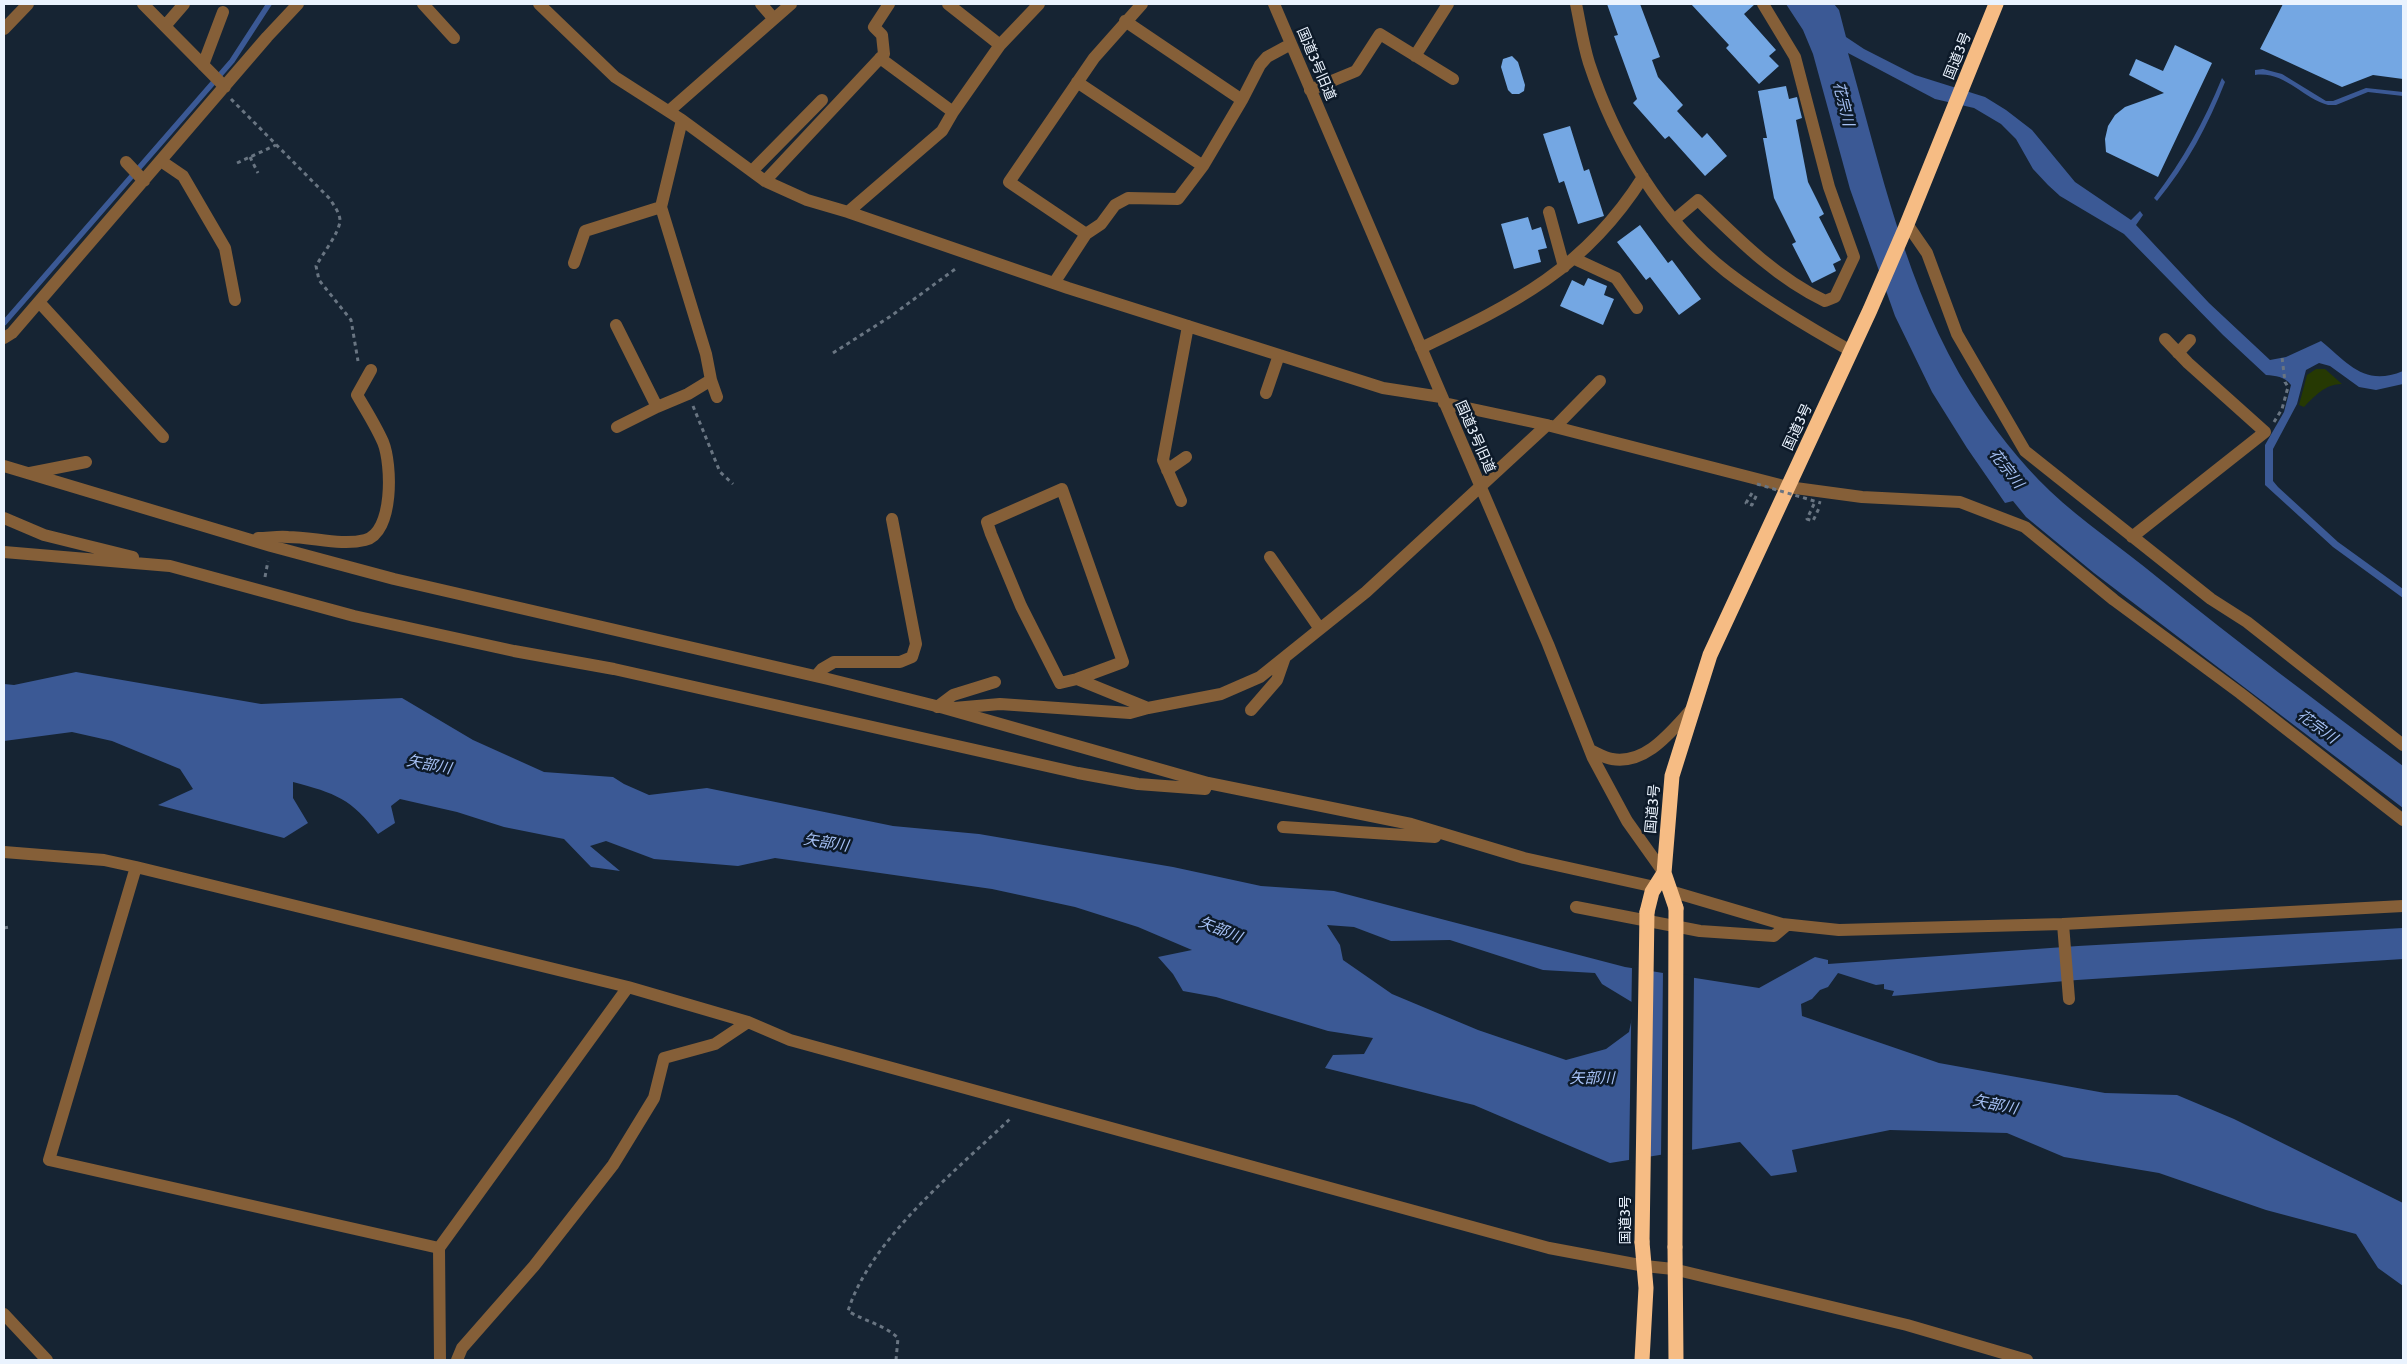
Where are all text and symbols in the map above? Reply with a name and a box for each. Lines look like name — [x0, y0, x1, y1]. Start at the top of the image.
street label: 国道3号旧道 — [1293, 25, 1339, 103]
street label: 国道3号 — [1941, 30, 1975, 82]
water label: 花宗川 — [1829, 80, 1857, 128]
street label: 国道3号旧道 — [1452, 398, 1498, 476]
street label: 国道3号 — [1780, 401, 1816, 453]
water label: 花宗川 — [1985, 446, 2027, 492]
water label: 花宗川 — [2294, 706, 2340, 748]
water label: 矢部川 — [405, 752, 453, 778]
street label: 国道3号 — [1642, 784, 1664, 834]
water label: 矢部川 — [802, 831, 850, 855]
water label: 矢部川 — [1196, 913, 1244, 947]
water label: 矢部川 — [1570, 1070, 1614, 1088]
water label: 矢部川 — [1971, 1092, 2019, 1118]
street label: 国道3号 — [1618, 1195, 1634, 1245]

